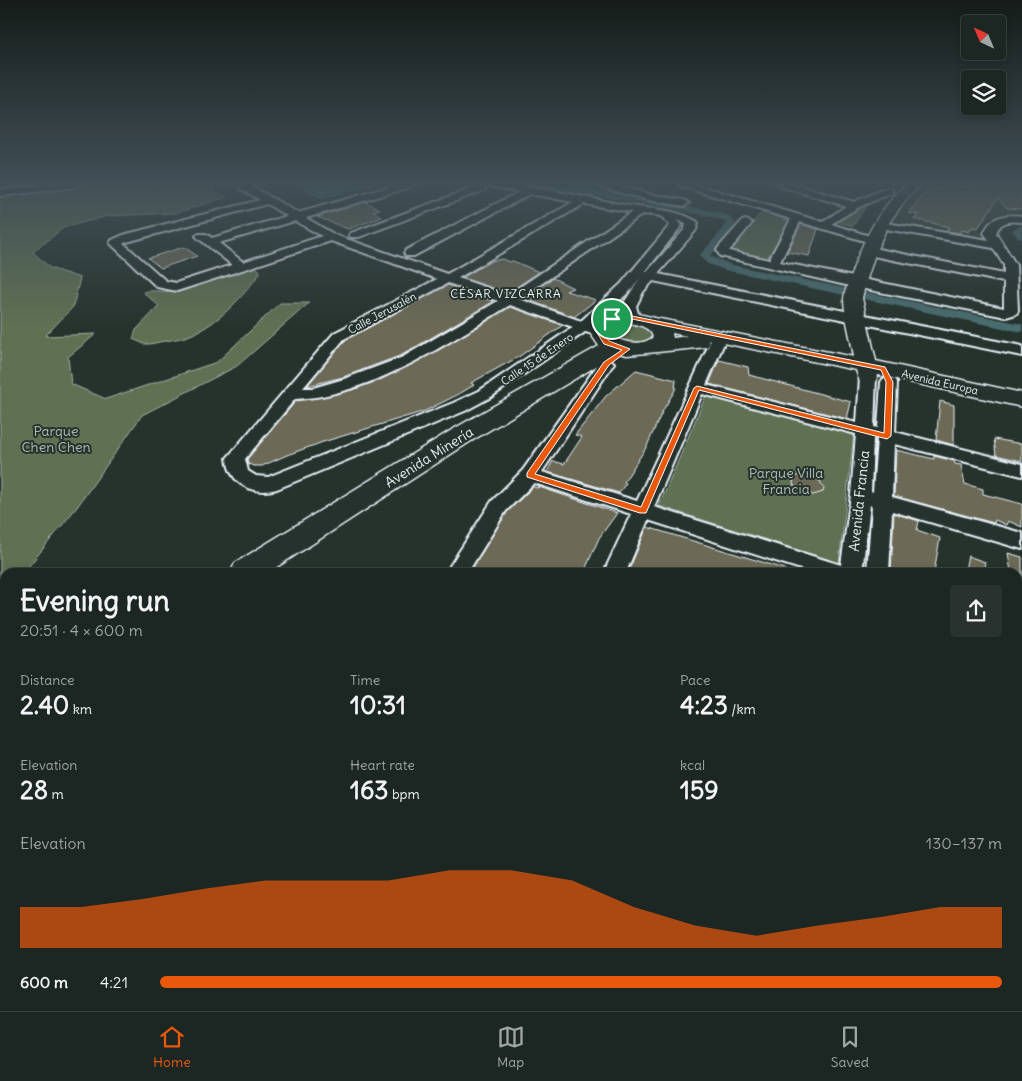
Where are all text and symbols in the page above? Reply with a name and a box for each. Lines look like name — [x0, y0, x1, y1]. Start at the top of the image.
north arrow — [961, 15, 1006, 60]
map controls — [961, 15, 1006, 115]
button: layers — [961, 70, 1006, 115]
district label: CÉSAR VIZCARRA — [450, 286, 562, 301]
street label: Calle Jerusalén — [345, 289, 419, 337]
pin — [591, 298, 633, 340]
icon: arrive — [598, 305, 626, 333]
street label: Calle 15 de Enero — [498, 330, 576, 388]
street label: Avenida Europa — [900, 366, 980, 398]
park label: Parque Chen Chen — [21, 422, 91, 456]
street label: Avenida Minería — [381, 423, 477, 491]
street label: Avenida Francia — [845, 450, 873, 552]
park label: Parque Villa Francia — [749, 464, 823, 498]
text: Evening run — [20, 583, 170, 619]
button: share — [950, 585, 1002, 637]
text: 20:51 · 4 × 600 m — [20, 620, 143, 640]
text: Distance — [20, 671, 75, 689]
text: Time — [350, 671, 380, 689]
text: Pace — [680, 671, 710, 689]
text: 2.40 — [20, 689, 69, 721]
text: 10:31 — [350, 689, 406, 721]
text: 4:23 — [680, 689, 728, 721]
text: km — [69, 700, 92, 718]
text: /km — [728, 700, 756, 718]
text: Elevation — [20, 756, 77, 774]
text: Heart rate — [350, 756, 415, 774]
text: kcal — [680, 756, 705, 774]
text: 28 — [20, 774, 48, 806]
text: 163 — [350, 774, 389, 806]
text: 159 — [680, 774, 719, 806]
text: m — [48, 785, 64, 803]
text: bpm — [389, 785, 420, 803]
text: Elevation — [20, 833, 86, 853]
text: 130–137 m — [926, 833, 1002, 853]
text: 600 m — [20, 972, 68, 992]
text: 4:21 — [100, 972, 128, 992]
tab: Home — [153, 1023, 191, 1071]
tab: Map — [497, 1023, 525, 1071]
tab: Saved — [831, 1023, 869, 1071]

